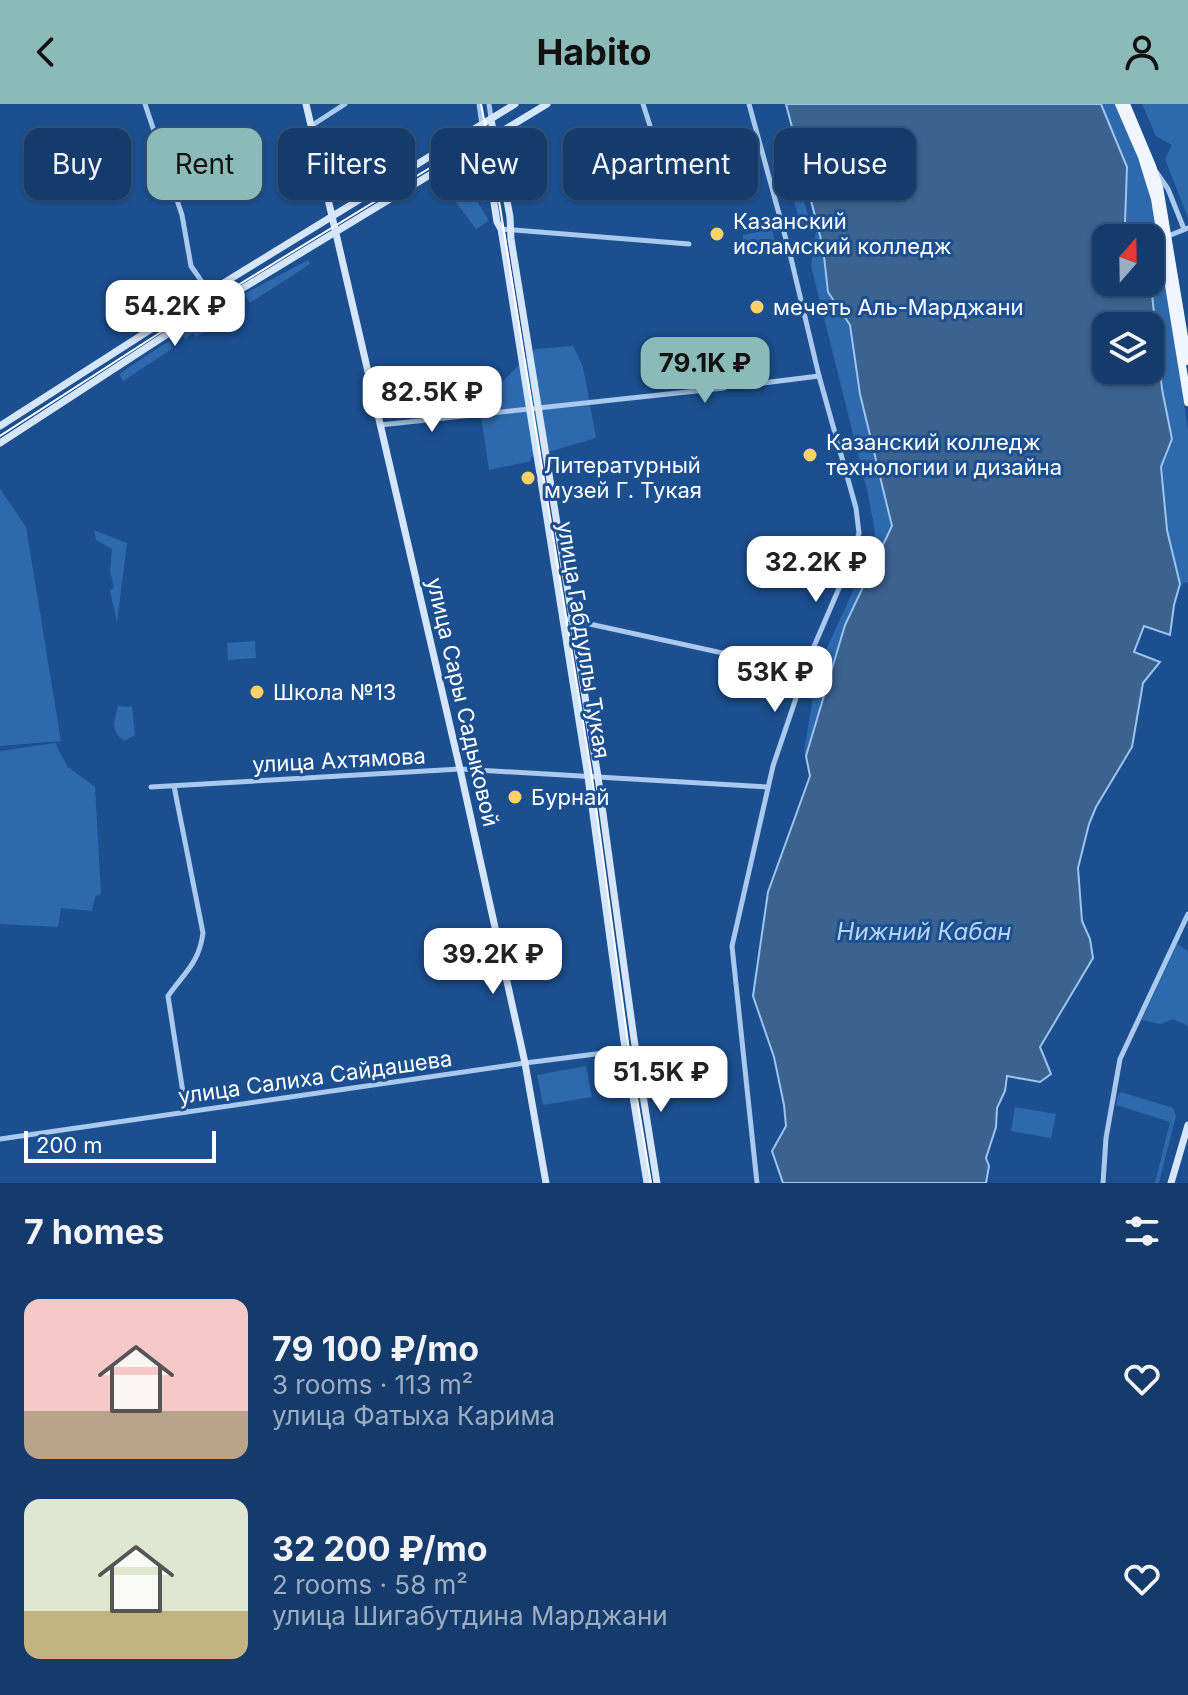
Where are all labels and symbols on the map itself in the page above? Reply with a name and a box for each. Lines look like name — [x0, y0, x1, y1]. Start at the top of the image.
place label: Казанский исламский колледж — [733, 208, 952, 259]
north arrow — [1092, 224, 1164, 296]
marker: Казанский исламский колледж — [708, 225, 726, 243]
pin: 54.2K ₽ — [101, 280, 249, 348]
place label: мечеть Аль-Марджани — [773, 294, 1024, 320]
marker: мечеть Аль-Марджани — [748, 298, 766, 316]
pin: 79.1K ₽ — [631, 337, 779, 405]
pin: 82.5K ₽ — [358, 366, 506, 434]
place label: Казанский колледж технологии и дизайна — [826, 429, 1062, 480]
marker: Казанский колледж технологии и дизайна — [801, 446, 819, 464]
place label: Литературный музей Г. Тукая — [544, 452, 702, 503]
marker: Литературный музей Г. Тукая — [519, 469, 537, 487]
street label: улица Габдуллы Тукая — [552, 520, 616, 760]
pin: 32.2K ₽ — [742, 536, 890, 604]
street label: улица Сары Садыковой — [422, 575, 504, 829]
pin: 53K ₽ — [719, 646, 831, 714]
place label: Школа №13 — [273, 679, 396, 705]
marker: Школа №13 — [248, 683, 266, 701]
street label: улица Ахтямова — [252, 742, 426, 778]
place label: Бурнай — [531, 784, 609, 810]
marker: Бурнай — [506, 788, 524, 806]
water label: Нижний Кабан — [837, 917, 1011, 946]
pin: 39.2K ₽ — [419, 928, 567, 996]
street label: улица Салиха Сайдашева — [176, 1045, 454, 1109]
pin: 51.5K ₽ — [587, 1046, 735, 1114]
scale bar — [24, 1127, 216, 1163]

